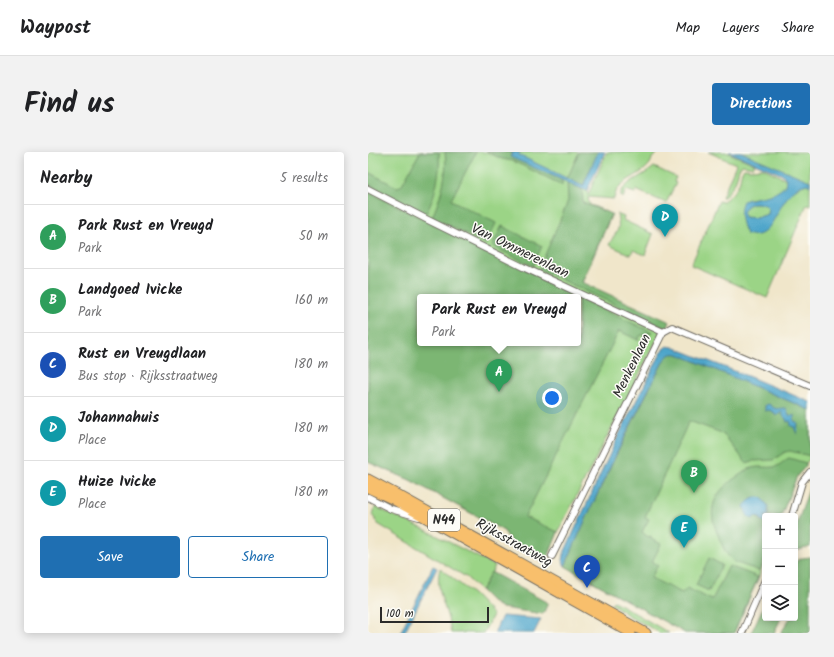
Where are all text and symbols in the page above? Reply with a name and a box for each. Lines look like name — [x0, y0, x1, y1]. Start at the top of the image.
text: Waypost — [20, 13, 91, 43]
text: Map — [676, 17, 700, 39]
text: Layers — [722, 17, 760, 39]
text: Share — [782, 17, 814, 39]
text: Find us — [24, 82, 115, 127]
button: Directions — [712, 83, 810, 125]
text: Nearby — [40, 165, 92, 192]
text: 5 results — [280, 168, 328, 189]
pin: D — [652, 204, 678, 237]
text: Park Rust en Vreugd — [78, 214, 213, 238]
street label: Van Ommerenlaan — [467, 218, 573, 284]
text: A — [49, 226, 57, 247]
text: 50 m — [299, 226, 328, 247]
text: Park — [78, 238, 102, 259]
text: Landgoed Ivicke — [78, 278, 182, 302]
text: B — [49, 290, 57, 311]
text: 160 m — [295, 290, 328, 311]
popup — [417, 294, 581, 346]
text: Park Rust en Vreugd — [431, 298, 567, 322]
text: Park — [78, 302, 102, 323]
text: Park — [431, 322, 455, 343]
street label: Menkenlaan — [607, 330, 657, 402]
text: Rust en Vreugdlaan — [78, 342, 206, 366]
text: C — [49, 354, 57, 375]
text: 180 m — [294, 354, 328, 375]
pin: A — [486, 359, 512, 392]
text: Bus stop · Rijksstraatweg — [78, 366, 218, 387]
your location — [542, 388, 562, 408]
text: Johannahuis — [78, 406, 159, 430]
text: D — [49, 418, 57, 439]
text: 180 m — [294, 418, 328, 439]
text: Place — [78, 430, 106, 451]
pin: B — [681, 460, 707, 493]
text: Huize Ivicke — [78, 470, 156, 494]
text: E — [49, 482, 57, 503]
text: 180 m — [294, 482, 328, 503]
text: Place — [78, 494, 106, 515]
road number: N44 — [428, 509, 460, 531]
street label: Rijksstraatweg — [472, 513, 556, 573]
map controls — [762, 513, 798, 621]
button: + — [762, 513, 798, 549]
pin: E — [671, 515, 697, 548]
button: Save — [40, 536, 180, 578]
button: Share — [188, 536, 328, 578]
button: − — [762, 549, 798, 585]
pin: C — [574, 555, 600, 588]
button: layers — [762, 585, 798, 621]
scale bar — [380, 605, 489, 624]
text: 100 m — [386, 605, 414, 623]

